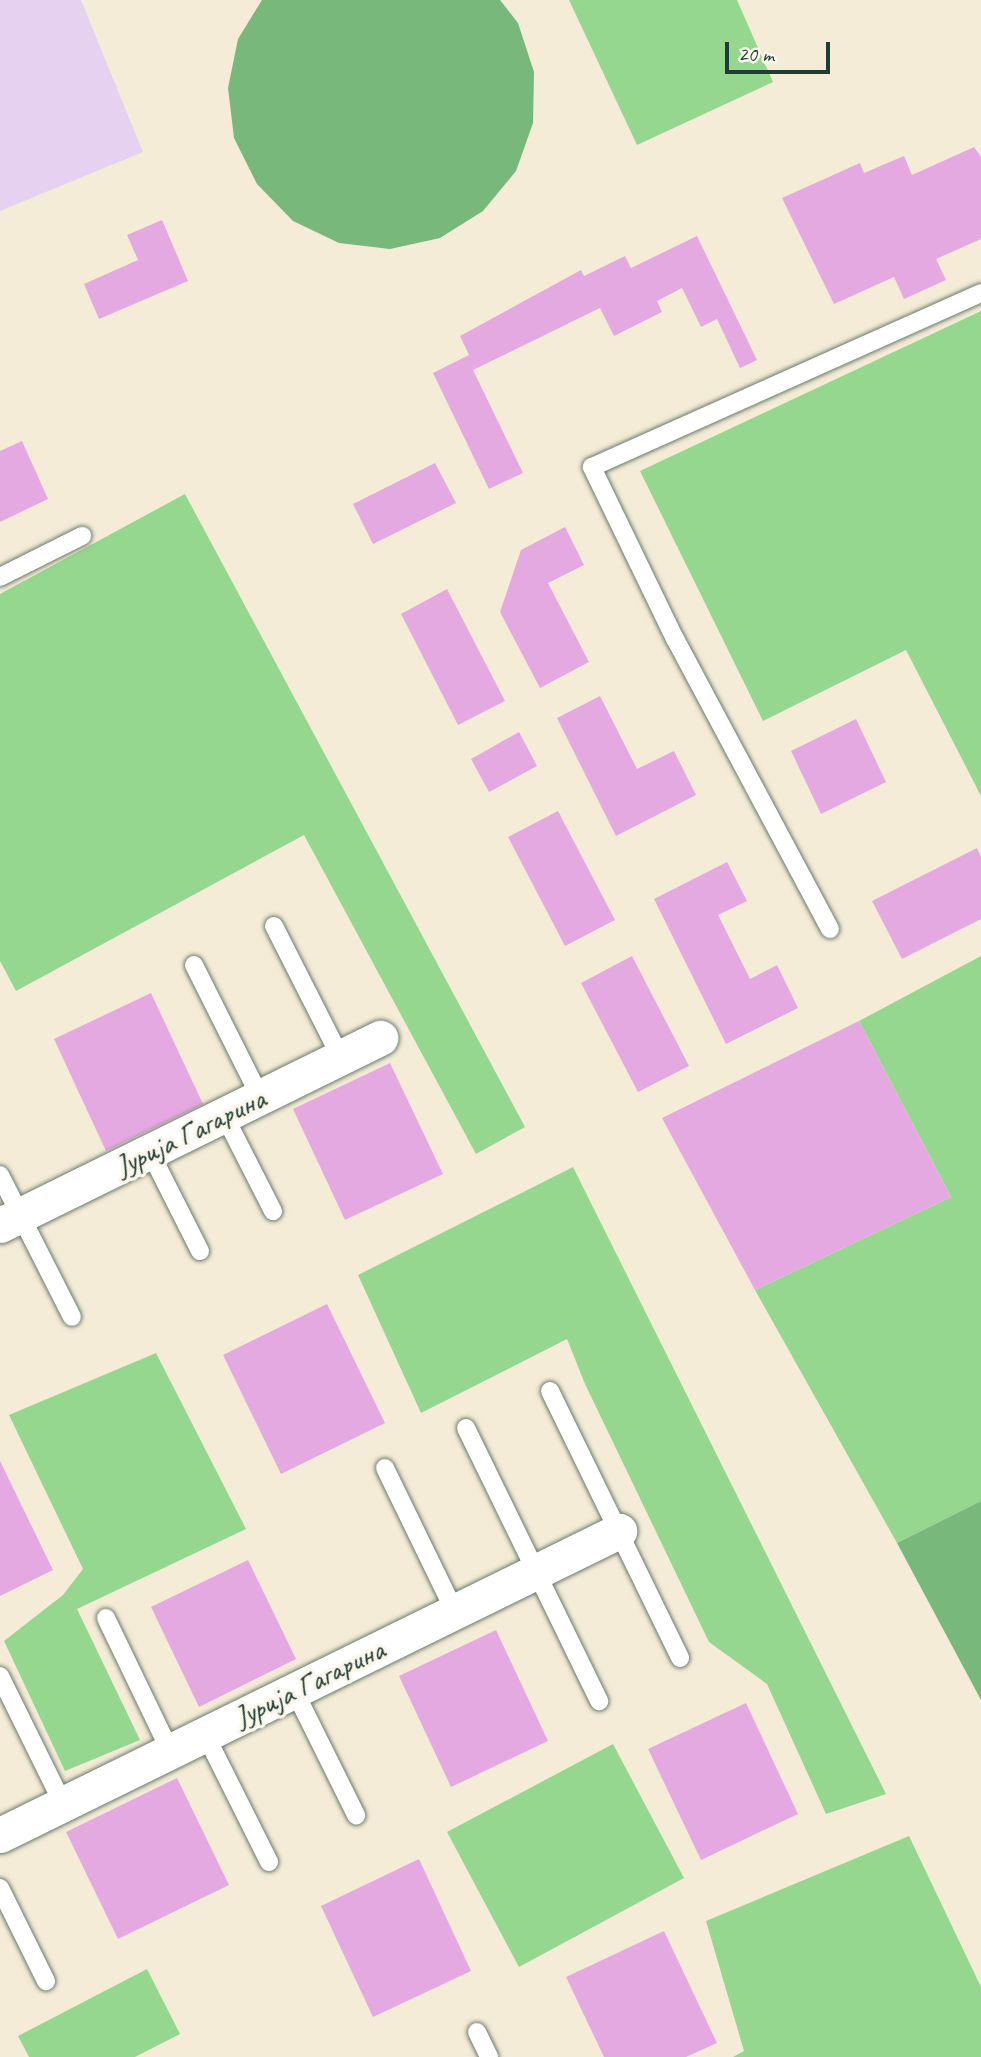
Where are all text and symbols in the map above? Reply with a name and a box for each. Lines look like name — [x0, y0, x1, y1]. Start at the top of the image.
scale bar — [729, 28, 834, 72]
text: 20 m — [738, 41, 774, 67]
street label: Јурија Гагарина — [111, 1081, 269, 1183]
street label: Јурија Гагарина — [230, 1632, 388, 1734]

